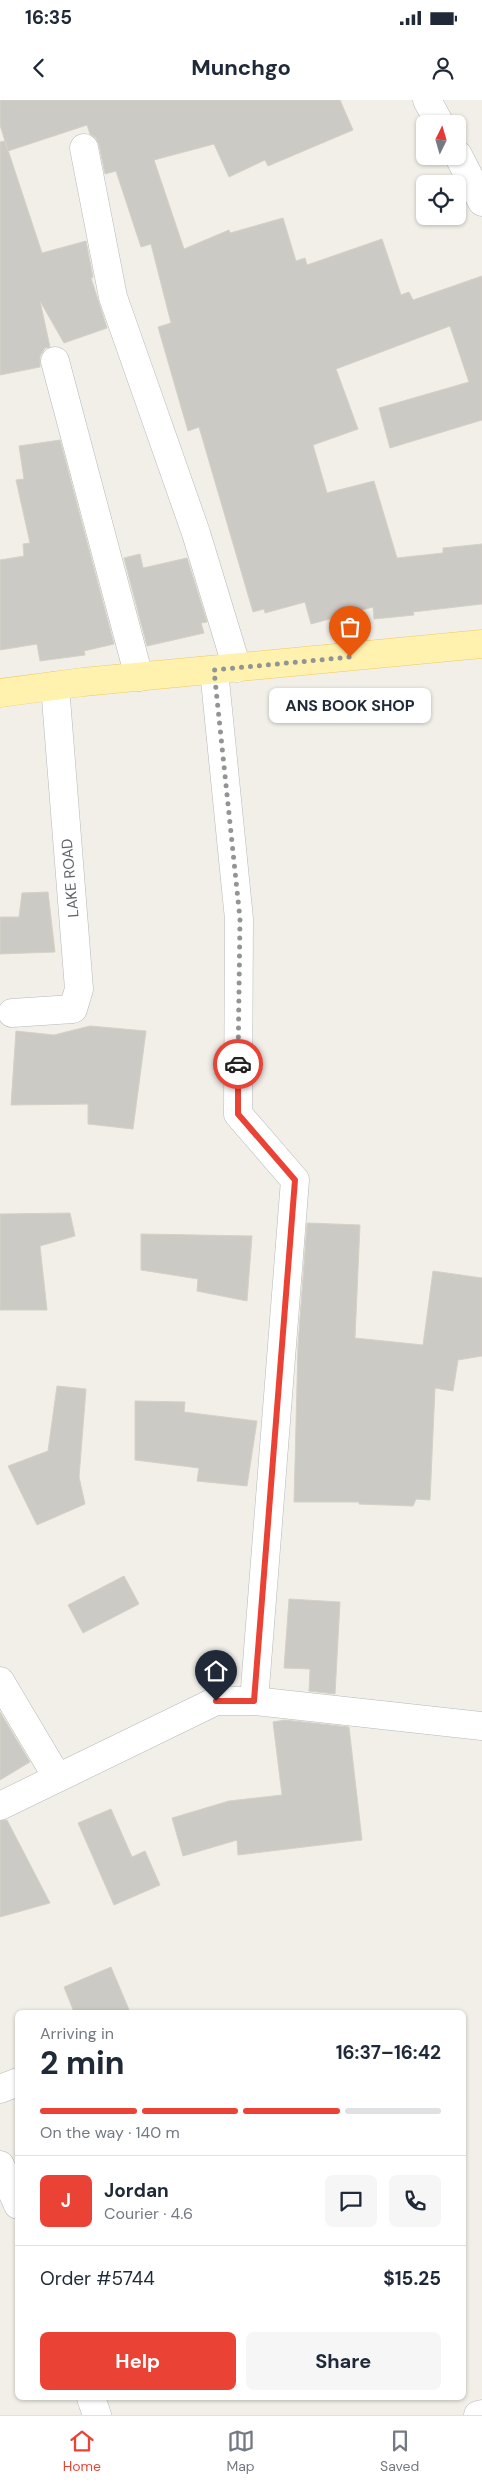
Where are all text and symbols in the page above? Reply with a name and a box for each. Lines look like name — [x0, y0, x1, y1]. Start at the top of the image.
text: 16:35 — [25, 5, 72, 30]
text: Munchgo — [191, 53, 291, 82]
icon: back — [25, 54, 53, 82]
icon: person — [429, 54, 457, 82]
north arrow — [416, 115, 466, 165]
map controls — [416, 115, 466, 225]
button: locate — [416, 175, 466, 225]
pin — [329, 606, 371, 657]
icon: bag — [336, 613, 364, 641]
callout: ANS BOOK SHOP — [269, 687, 431, 722]
text: ANS BOOK SHOP — [285, 695, 415, 716]
street label: LAKE ROAD — [57, 838, 83, 918]
courier — [213, 1039, 263, 1089]
icon: car — [224, 1050, 252, 1078]
pin — [195, 1650, 237, 1701]
icon: home — [202, 1657, 230, 1685]
text: Arriving in — [40, 2023, 114, 2044]
text: 16:37–16:42 — [336, 2040, 441, 2065]
text: 2 min — [40, 2042, 125, 2084]
text: On the way · 140 m — [40, 2122, 180, 2143]
button: chat — [325, 2175, 377, 2227]
button: phone — [389, 2175, 441, 2227]
text: Jordan — [104, 2178, 169, 2203]
text: J — [61, 2188, 71, 2213]
text: Courier · 4.6 — [104, 2203, 193, 2224]
text: Order #5744 — [40, 2266, 155, 2291]
text: $15.25 — [383, 2266, 441, 2291]
button: Help — [40, 2332, 236, 2390]
button: Share — [246, 2332, 441, 2390]
tab: Home — [63, 2427, 101, 2475]
tab: Map — [226, 2427, 255, 2475]
tab: Saved — [380, 2427, 419, 2475]

